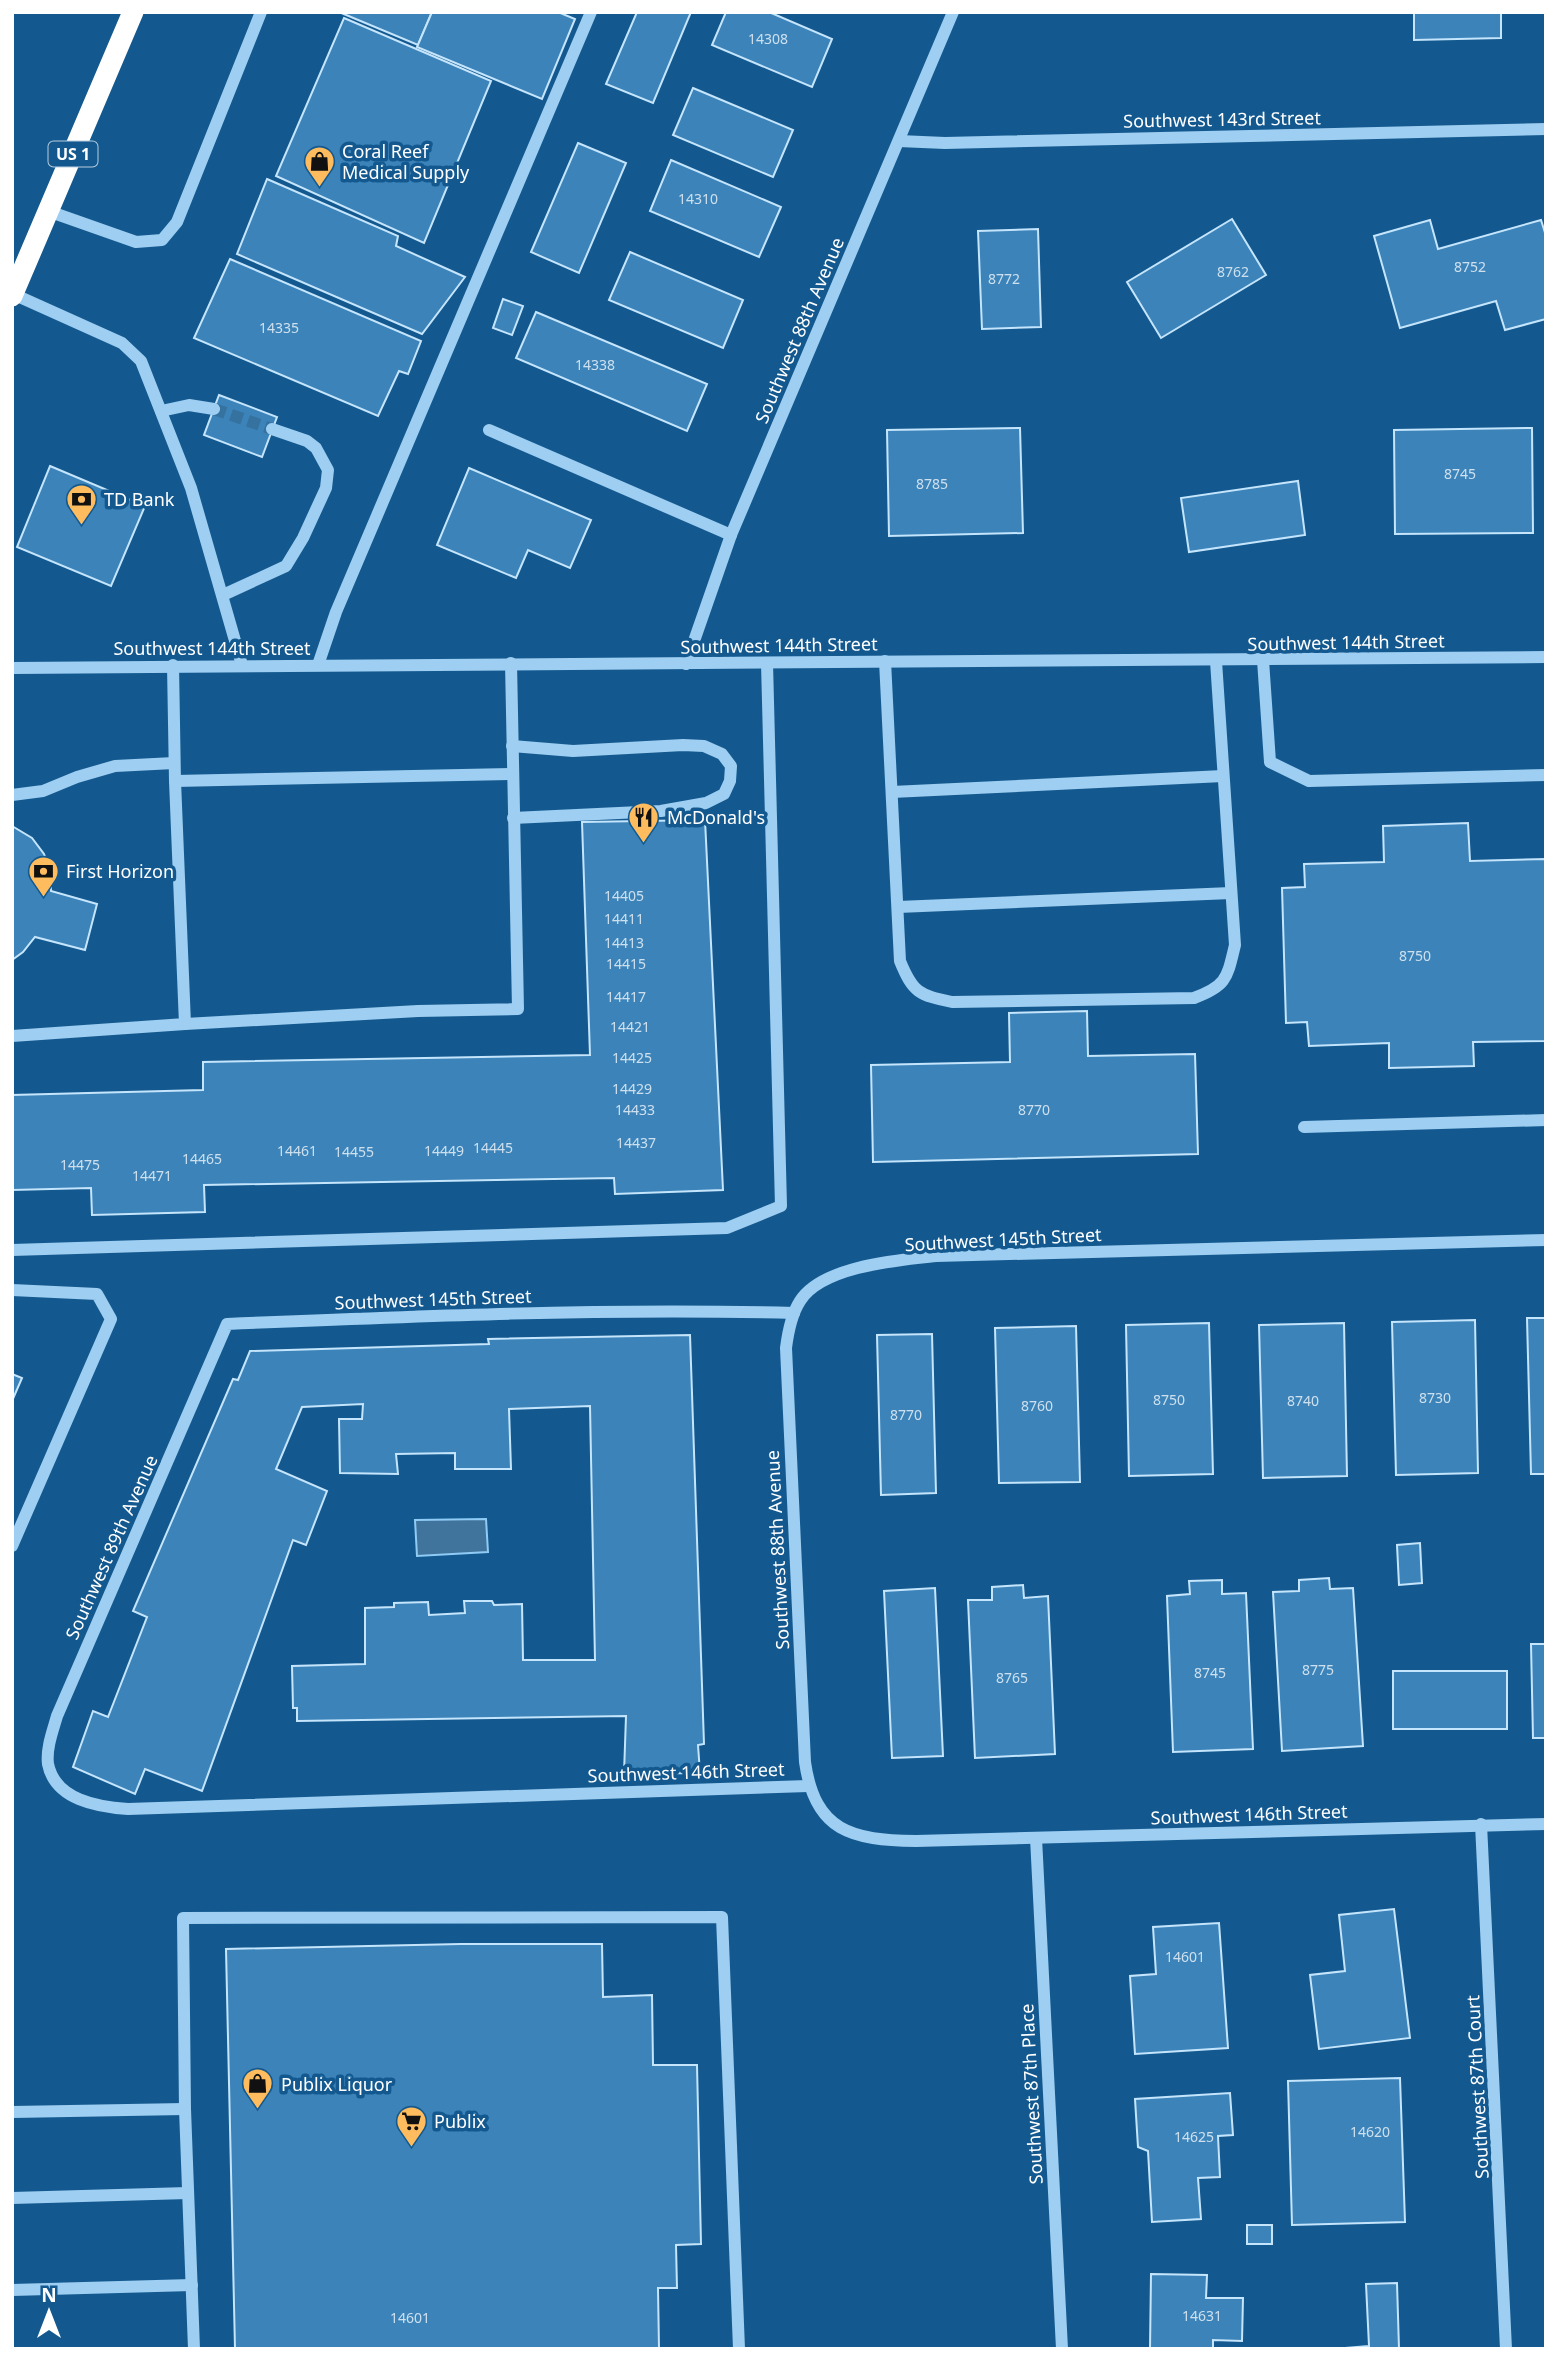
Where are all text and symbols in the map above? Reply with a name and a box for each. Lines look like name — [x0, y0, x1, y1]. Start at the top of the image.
house number: 14308 — [748, 29, 788, 48]
street label: Southwest 143rd Street — [1123, 105, 1321, 133]
place label: Coral Reef Medical Supply — [342, 139, 470, 184]
road number: US 1 — [48, 142, 98, 166]
shop icon: Coral Reef Medical Supply — [302, 144, 336, 188]
house number: 14310 — [678, 189, 718, 208]
street label: Southwest 88th Avenue — [749, 233, 849, 427]
house number: 8752 — [1454, 257, 1486, 276]
house number: 8762 — [1217, 262, 1249, 281]
house number: 8772 — [988, 269, 1020, 288]
house number: 14335 — [259, 318, 299, 337]
house number: 14338 — [575, 355, 615, 374]
house number: 8745 — [1444, 464, 1476, 483]
house number: 8785 — [916, 474, 948, 493]
bank icon: TD Bank — [64, 482, 98, 526]
place label: TD Bank — [104, 487, 175, 511]
street label: Southwest 144th Street — [1247, 628, 1445, 656]
street label: Southwest 144th Street — [680, 631, 878, 659]
street label: Southwest 144th Street — [113, 636, 311, 660]
restaurant icon: McDonald's — [627, 800, 661, 844]
place label: McDonald's — [667, 805, 765, 829]
bank icon: First Horizon — [26, 854, 60, 898]
place label: First Horizon — [66, 859, 174, 883]
house number: 14405 — [604, 886, 644, 905]
house number: 14411 — [604, 909, 644, 928]
house number: 14413 — [604, 933, 644, 952]
house number: 8750 — [1399, 946, 1431, 965]
house number: 14415 — [606, 954, 646, 973]
house number: 14417 — [606, 987, 646, 1006]
house number: 14421 — [610, 1017, 650, 1036]
house number: 14425 — [612, 1048, 652, 1067]
house number: 14429 — [612, 1079, 652, 1098]
house number: 14433 — [615, 1100, 655, 1119]
house number: 8770 — [1018, 1100, 1050, 1119]
house number: 14437 — [616, 1133, 656, 1152]
house number: 14445 — [473, 1138, 513, 1157]
house number: 14461 — [277, 1141, 317, 1160]
house number: 14449 — [424, 1141, 464, 1160]
house number: 14455 — [334, 1142, 374, 1161]
house number: 14465 — [182, 1149, 222, 1168]
house number: 14475 — [60, 1155, 100, 1174]
house number: 14471 — [132, 1166, 172, 1185]
street label: Southwest 145th Street — [904, 1222, 1103, 1256]
street label: Southwest 145th Street — [334, 1284, 532, 1314]
house number: 8730 — [1419, 1388, 1451, 1407]
house number: 8750 — [1153, 1390, 1185, 1409]
house number: 8740 — [1287, 1391, 1319, 1410]
house number: 8760 — [1021, 1396, 1053, 1415]
house number: 8770 — [890, 1405, 922, 1424]
street label: Southwest 88th Avenue — [760, 1450, 794, 1650]
street label: Southwest 89th Avenue — [59, 1451, 163, 1643]
house number: 8775 — [1302, 1660, 1334, 1679]
house number: 8745 — [1194, 1663, 1226, 1682]
house number: 8765 — [996, 1668, 1028, 1687]
street label: Southwest 146th Street — [587, 1757, 785, 1787]
street label: Southwest 146th Street — [1150, 1799, 1348, 1829]
house number: 14601 — [1165, 1947, 1205, 1966]
street label: Southwest 87th Court — [1460, 1994, 1494, 2179]
street label: Southwest 87th Place — [1014, 2003, 1048, 2185]
shop icon: Publix Liquor — [241, 2067, 275, 2111]
place label: Publix Liquor — [281, 2072, 393, 2096]
supermarket icon: Publix — [394, 2104, 428, 2148]
place label: Publix — [434, 2109, 486, 2133]
house number: 14620 — [1350, 2122, 1390, 2141]
house number: 14625 — [1174, 2127, 1214, 2146]
north arrow — [14, 2277, 84, 2347]
text: N — [41, 2282, 57, 2308]
house number: 14631 — [1182, 2306, 1222, 2325]
house number: 14601 — [390, 2308, 430, 2327]

